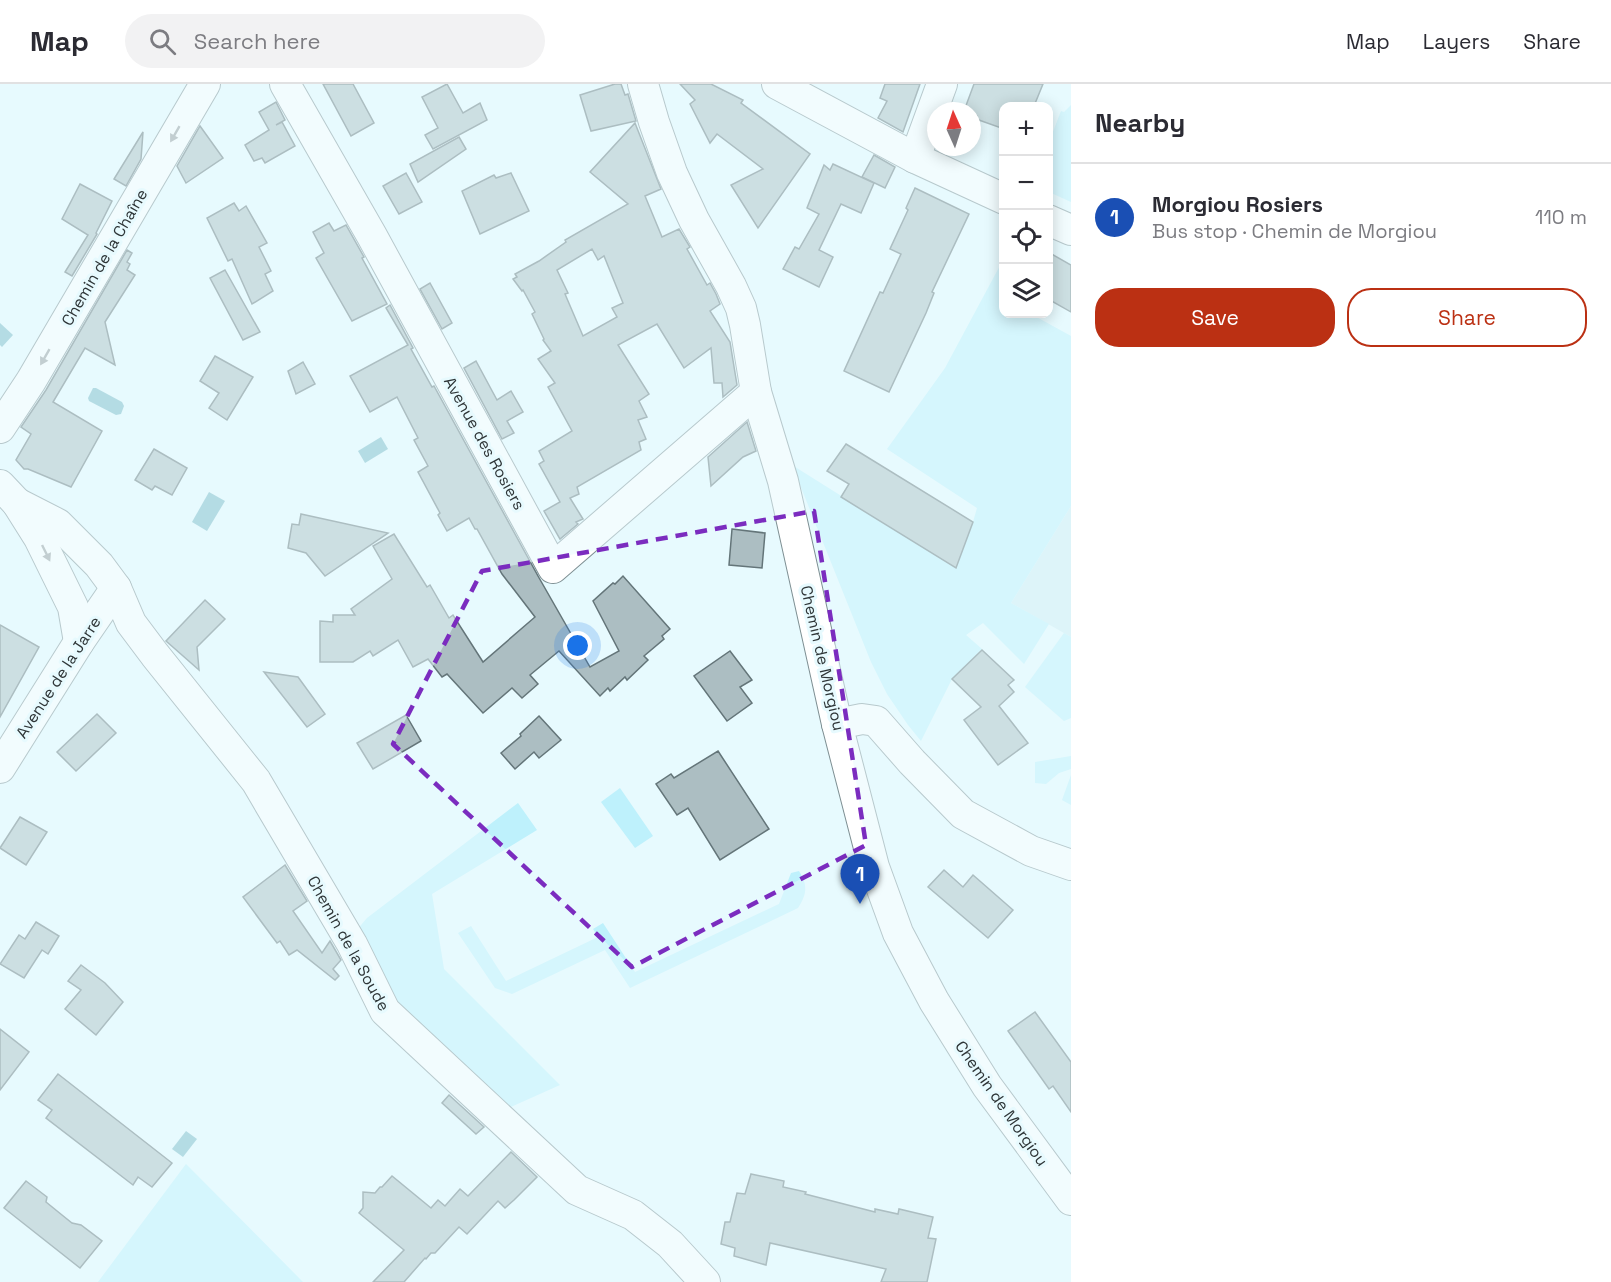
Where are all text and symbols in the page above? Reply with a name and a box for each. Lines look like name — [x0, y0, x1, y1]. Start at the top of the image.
search box — [125, 14, 545, 68]
text: Map — [30, 23, 89, 59]
icon: search — [146, 25, 179, 58]
text: Search here — [194, 27, 321, 55]
text: Map — [1346, 28, 1390, 55]
text: Layers — [1423, 28, 1490, 55]
text: Share — [1523, 28, 1581, 55]
north arrow — [927, 102, 981, 156]
map controls — [999, 102, 1053, 318]
button: + — [999, 102, 1053, 156]
text: Nearby — [1095, 106, 1185, 140]
one-way arrow — [171, 126, 181, 143]
button: − — [999, 156, 1053, 210]
street label: Chemin de la Chaîne — [57, 185, 152, 330]
text: Morgiou Rosiers — [1152, 190, 1323, 218]
text: 1 — [1110, 204, 1119, 230]
text: 110 m — [1535, 204, 1587, 230]
button: locate — [999, 210, 1053, 264]
text: Bus stop · Chemin de Morgiou — [1152, 218, 1437, 244]
button: layers — [999, 264, 1053, 318]
button: Save — [1095, 288, 1335, 347]
button: Share — [1347, 288, 1587, 347]
one-way arrow — [40, 349, 50, 366]
street label: Avenue des Rosiers — [439, 373, 530, 514]
one-way arrow — [42, 545, 51, 562]
street label: Chemin de Morgiou — [796, 583, 849, 733]
street label: Avenue de la Jarre — [11, 612, 106, 742]
your location — [563, 631, 592, 660]
pin: 1 — [840, 854, 880, 904]
street label: Chemin de la Soude — [303, 872, 394, 1015]
street label: Chemin de Morgiou — [950, 1036, 1053, 1170]

